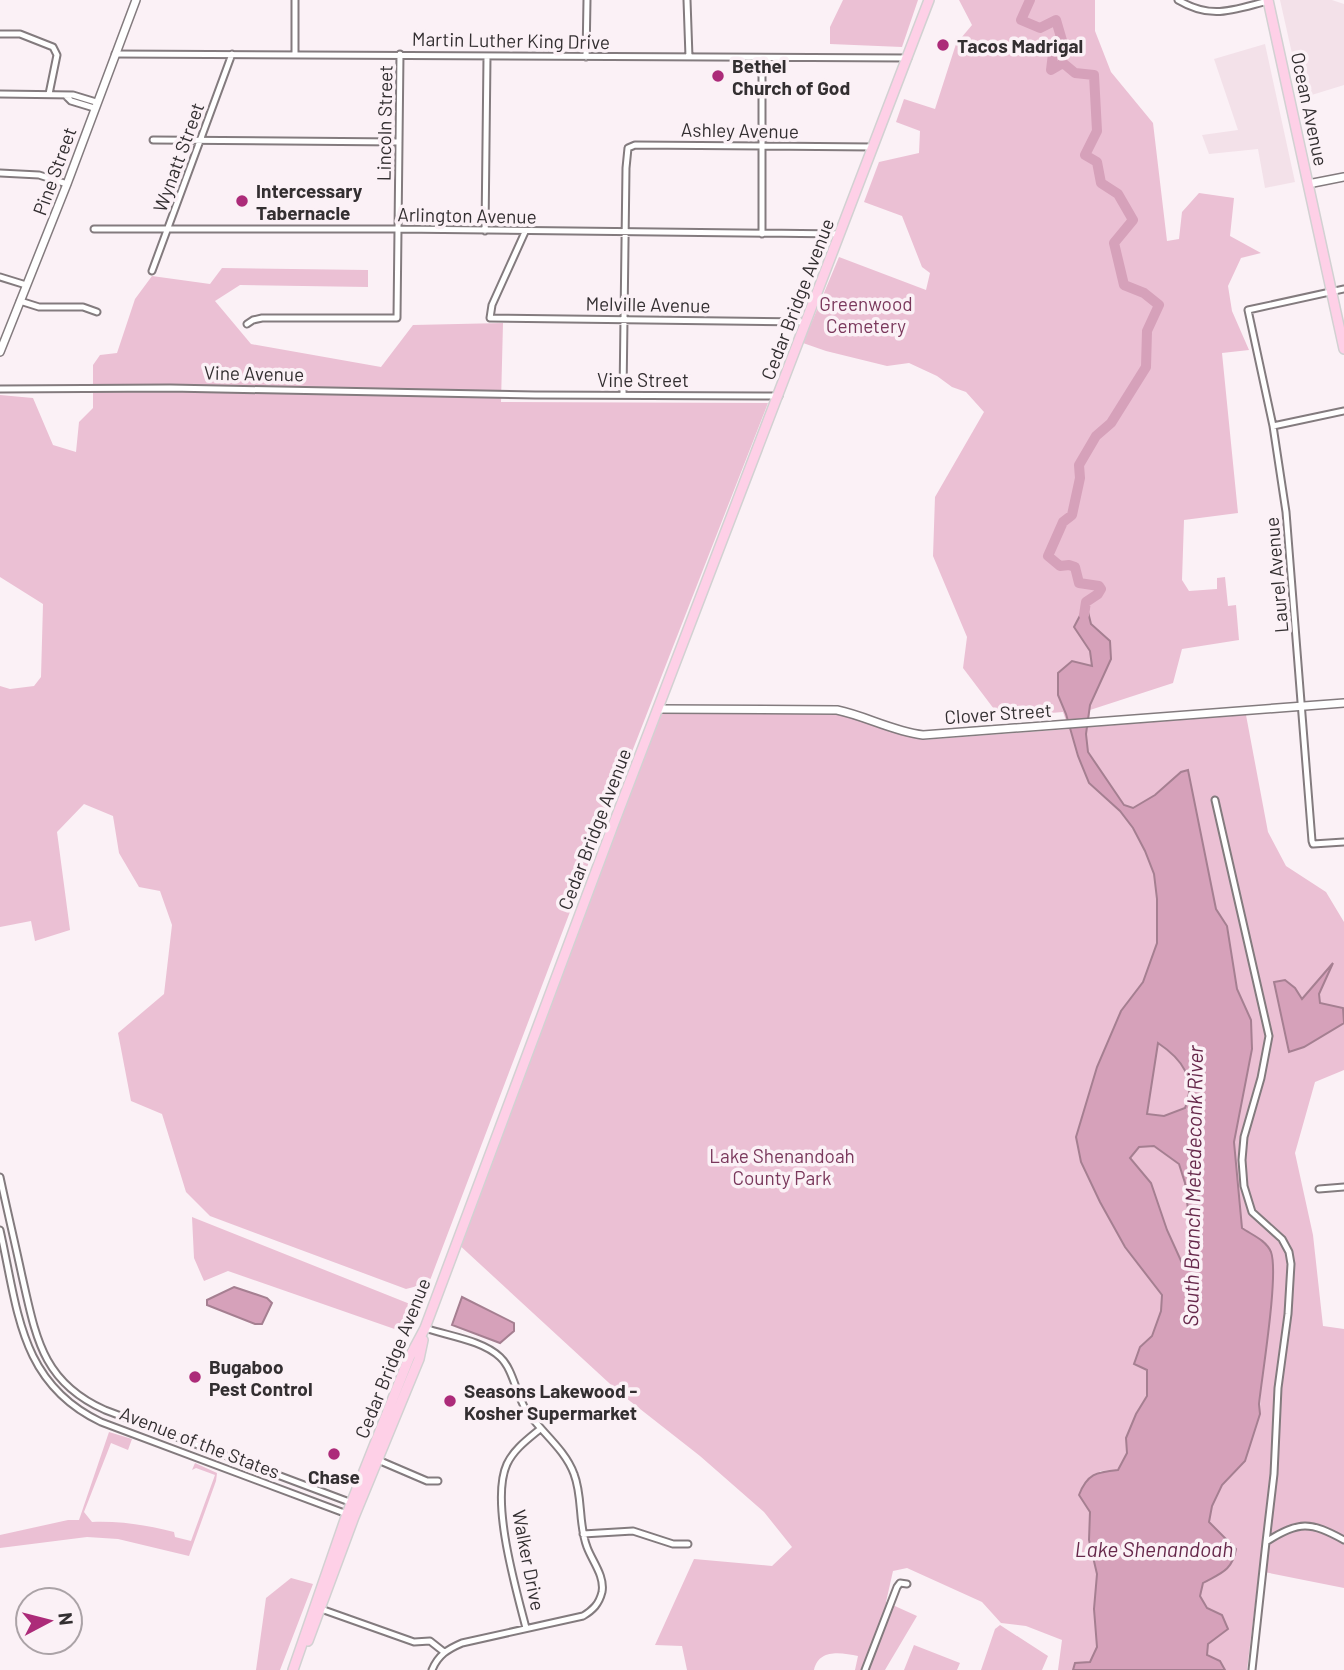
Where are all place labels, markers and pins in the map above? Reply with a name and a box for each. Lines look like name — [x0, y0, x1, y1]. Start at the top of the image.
place label: Tacos Madrigal — [957, 34, 1083, 57]
marker: Tacos Madrigal — [935, 37, 951, 53]
place label: Bethel Church of God — [732, 54, 850, 99]
marker: Bethel Church of God — [710, 68, 726, 84]
place label: Intercessary Tabernacle — [256, 179, 363, 224]
marker: Intercessary Tabernacle — [234, 193, 250, 209]
place label: Bugaboo Pest Control — [209, 1355, 313, 1400]
marker: Bugaboo Pest Control — [187, 1369, 203, 1385]
place label: Seasons Lakewood - Kosher Supermarket — [464, 1379, 637, 1424]
marker: Seasons Lakewood - Kosher Supermarket — [442, 1393, 458, 1409]
marker: Chase — [326, 1446, 342, 1462]
place label: Chase — [308, 1465, 360, 1488]

